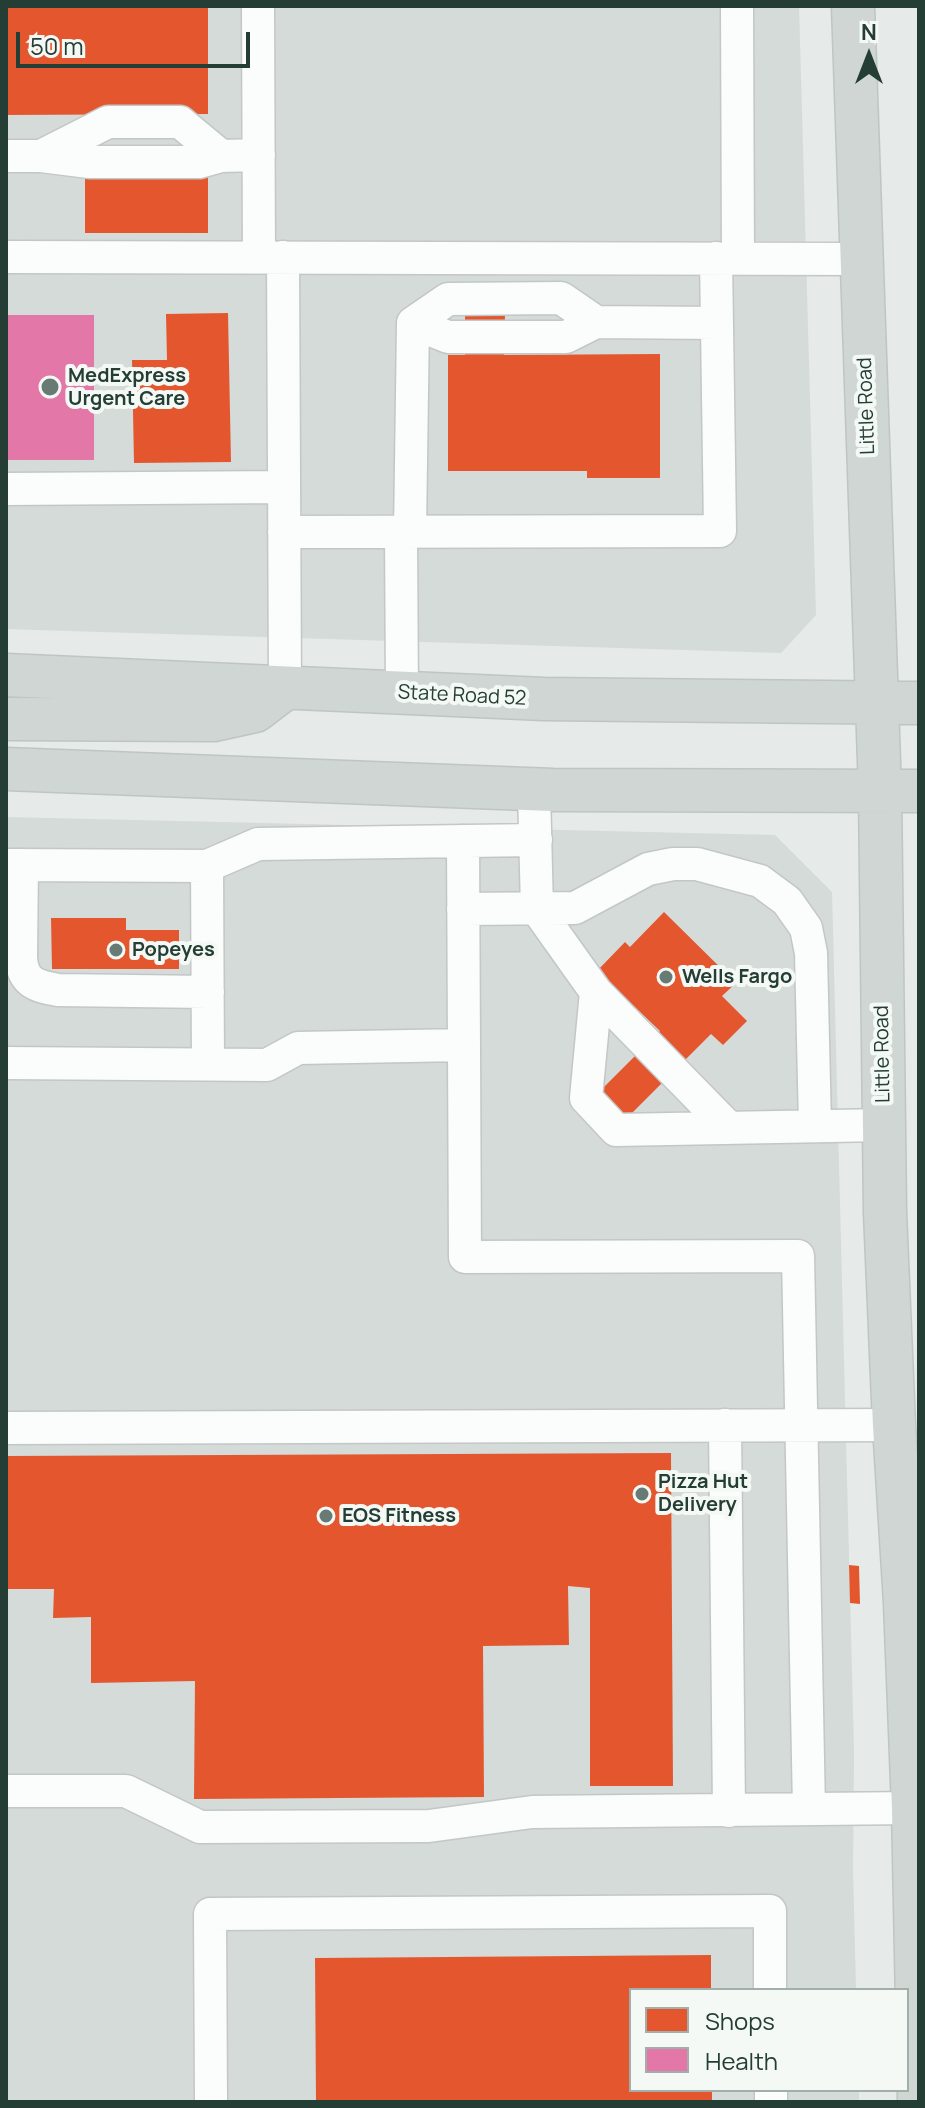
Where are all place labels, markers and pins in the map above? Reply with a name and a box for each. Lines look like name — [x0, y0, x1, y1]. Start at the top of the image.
place label: MedExpress Urgent Care — [68, 364, 186, 411]
marker: MedExpress Urgent Care — [39, 376, 61, 398]
place label: Popeyes — [132, 938, 215, 962]
marker: Popeyes — [107, 941, 125, 959]
place label: Wells Fargo — [682, 965, 792, 989]
marker: Wells Fargo — [657, 968, 675, 986]
place label: Pizza Hut Delivery — [658, 1470, 748, 1517]
marker: Pizza Hut Delivery — [633, 1485, 651, 1503]
place label: EOS Fitness — [342, 1504, 456, 1528]
marker: EOS Fitness — [317, 1507, 335, 1525]

